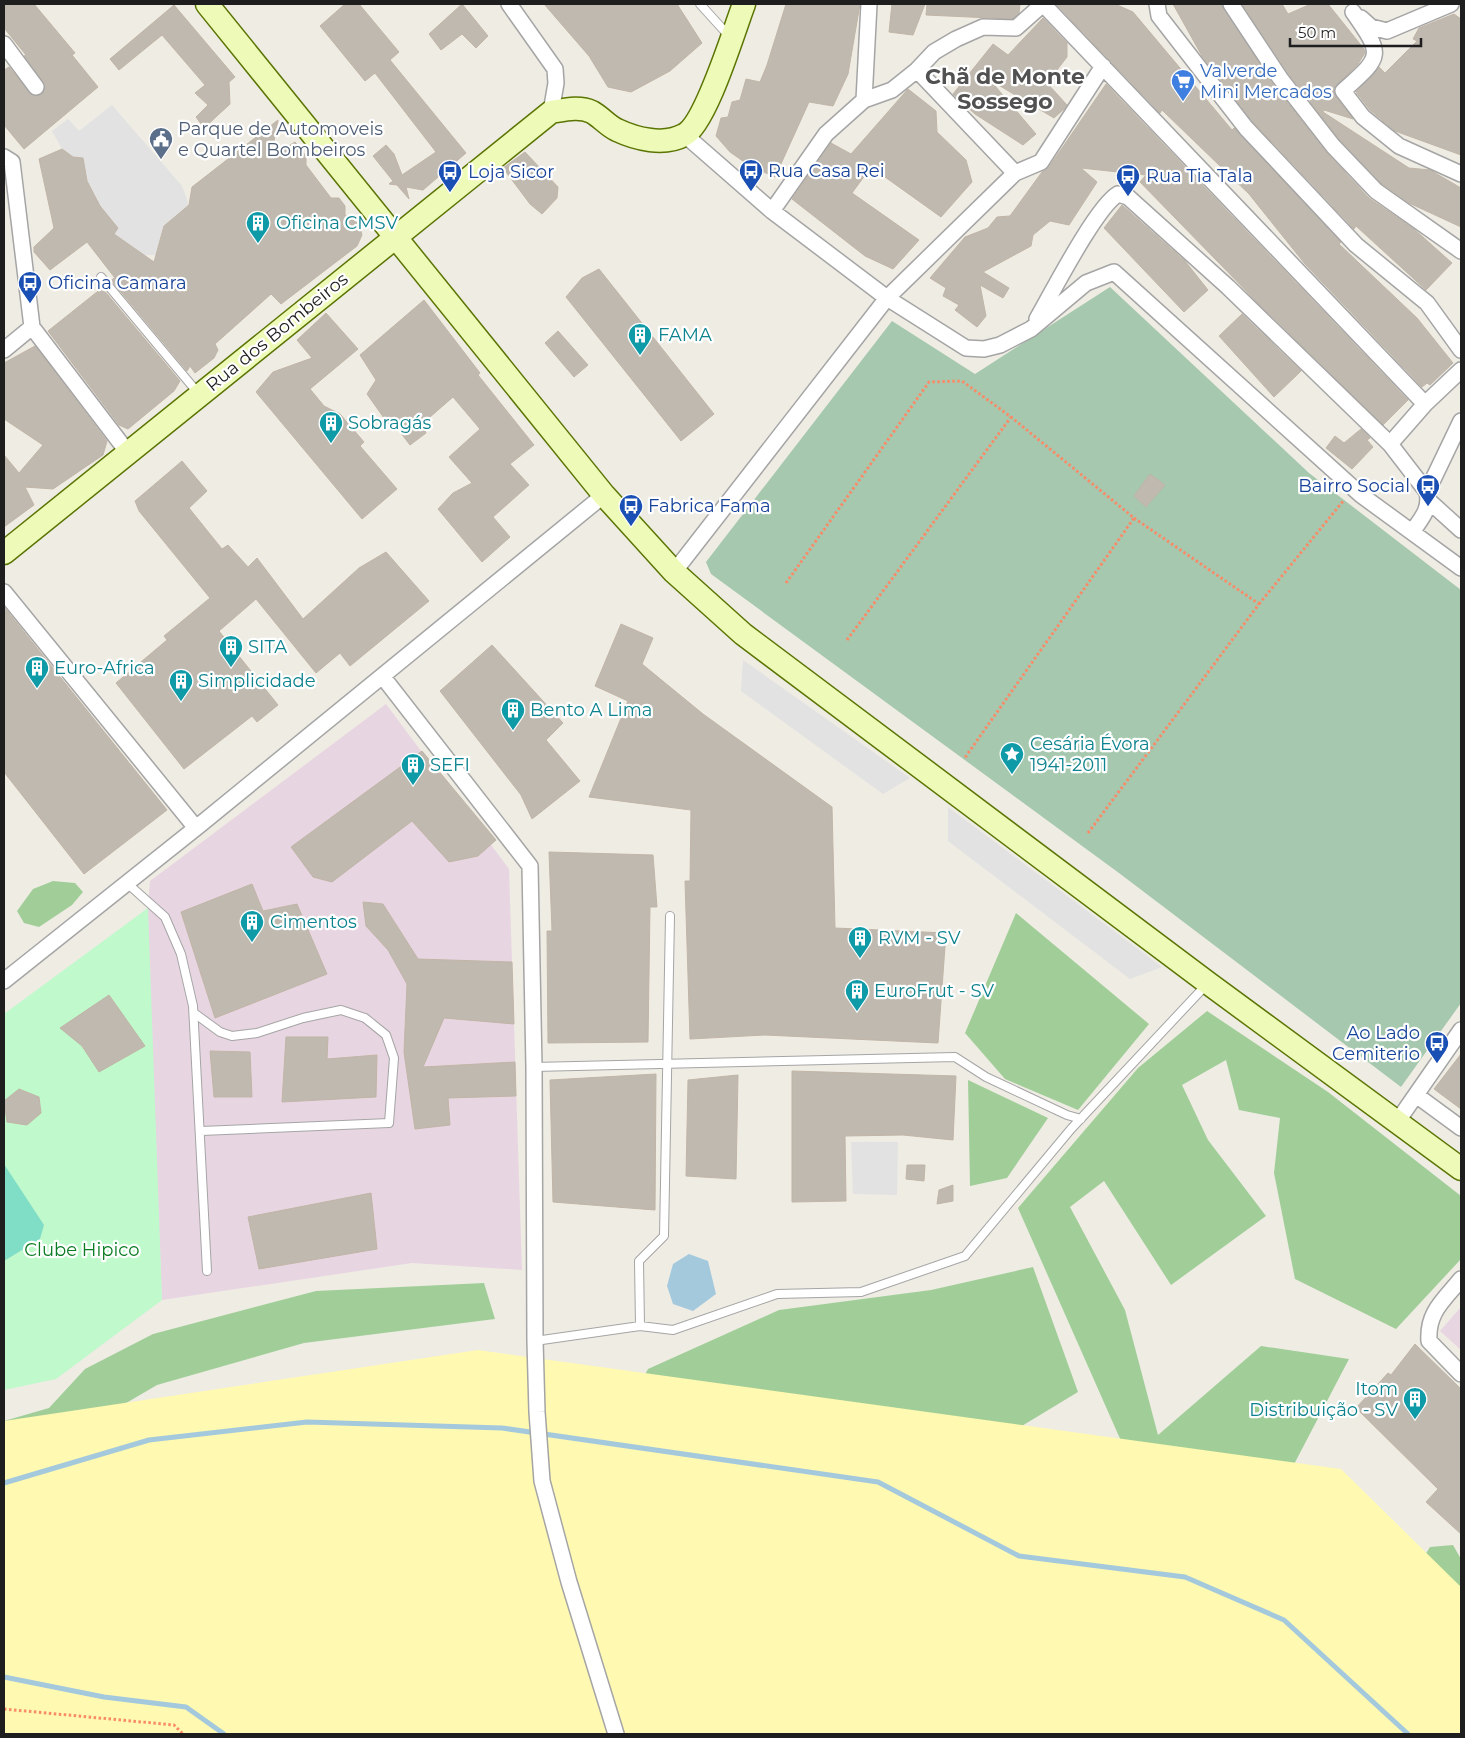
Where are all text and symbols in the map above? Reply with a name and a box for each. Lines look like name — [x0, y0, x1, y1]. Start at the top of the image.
scale bar — [1290, 15, 1421, 47]
text: 50 m — [1298, 23, 1336, 42]
place label: Valverde Mini Mercados — [1200, 60, 1332, 103]
district label: Chã de Monte Sossego — [925, 63, 1085, 115]
supermarket icon: Valverde Mini Mercados — [1170, 68, 1196, 102]
place label: Parque de Automoveis e Quartel Bombeiros — [178, 118, 383, 161]
public building icon: Parque de Automoveis e Quartel Bombeiros — [148, 126, 174, 160]
bus stop icon: Rua Casa Rei — [738, 158, 764, 192]
bus stop icon: Loja Sicor — [437, 159, 463, 193]
place label: Rua Casa Rei — [768, 160, 885, 182]
place label: Loja Sicor — [468, 161, 554, 183]
bus stop icon: Rua Tia Tala — [1115, 163, 1141, 197]
place label: Rua Tia Tala — [1146, 165, 1253, 187]
building icon: Oficina CMSV — [245, 210, 271, 244]
place label: Oficina CMSV — [276, 212, 399, 234]
street label: Rua dos Bombeiros — [202, 268, 353, 396]
bus stop icon: Oficina Camara — [17, 270, 43, 304]
place label: Oficina Camara — [48, 272, 187, 294]
building icon: FAMA — [627, 322, 653, 356]
place label: FAMA — [658, 324, 712, 346]
building icon: Sobragás — [318, 410, 344, 444]
place label: Sobragás — [348, 412, 432, 434]
bus stop icon: Bairro Social — [1415, 473, 1441, 507]
place label: Bairro Social — [1298, 475, 1410, 497]
bus stop icon: Fabrica Fama — [618, 493, 644, 527]
place label: Fabrica Fama — [648, 495, 771, 517]
building icon: SITA — [218, 634, 244, 668]
place label: SITA — [248, 636, 287, 658]
building icon: Euro-Africa — [24, 655, 50, 689]
place label: Euro-Africa — [54, 657, 155, 679]
building icon: Simplicidade — [168, 668, 194, 702]
place label: Simplicidade — [198, 670, 316, 692]
building icon: Bento A Lima — [500, 697, 526, 731]
place label: Bento A Lima — [530, 699, 652, 721]
place label: Cesária Évora 1941-2011 — [1030, 733, 1150, 776]
place icon: Cesária Évora 1941-2011 — [999, 741, 1025, 775]
building icon: SEFI — [400, 752, 426, 786]
place label: SEFI — [430, 754, 470, 776]
building icon: Cimentos — [239, 909, 265, 943]
place label: Cimentos — [270, 911, 357, 933]
building icon: RVM - SV — [847, 925, 873, 959]
place label: RVM - SV — [878, 927, 961, 949]
building icon: EuroFrut - SV — [844, 978, 870, 1012]
place label: EuroFrut - SV — [874, 980, 994, 1002]
place label: Ao Lado Cemiterio — [1332, 1022, 1420, 1065]
bus stop icon: Ao Lado Cemiterio — [1424, 1030, 1450, 1064]
park label: Clube Hipico — [24, 1239, 140, 1261]
place label: Itom Distribuição - SV — [1249, 1378, 1398, 1421]
building icon: Itom Distribuição - SV — [1402, 1386, 1428, 1420]

